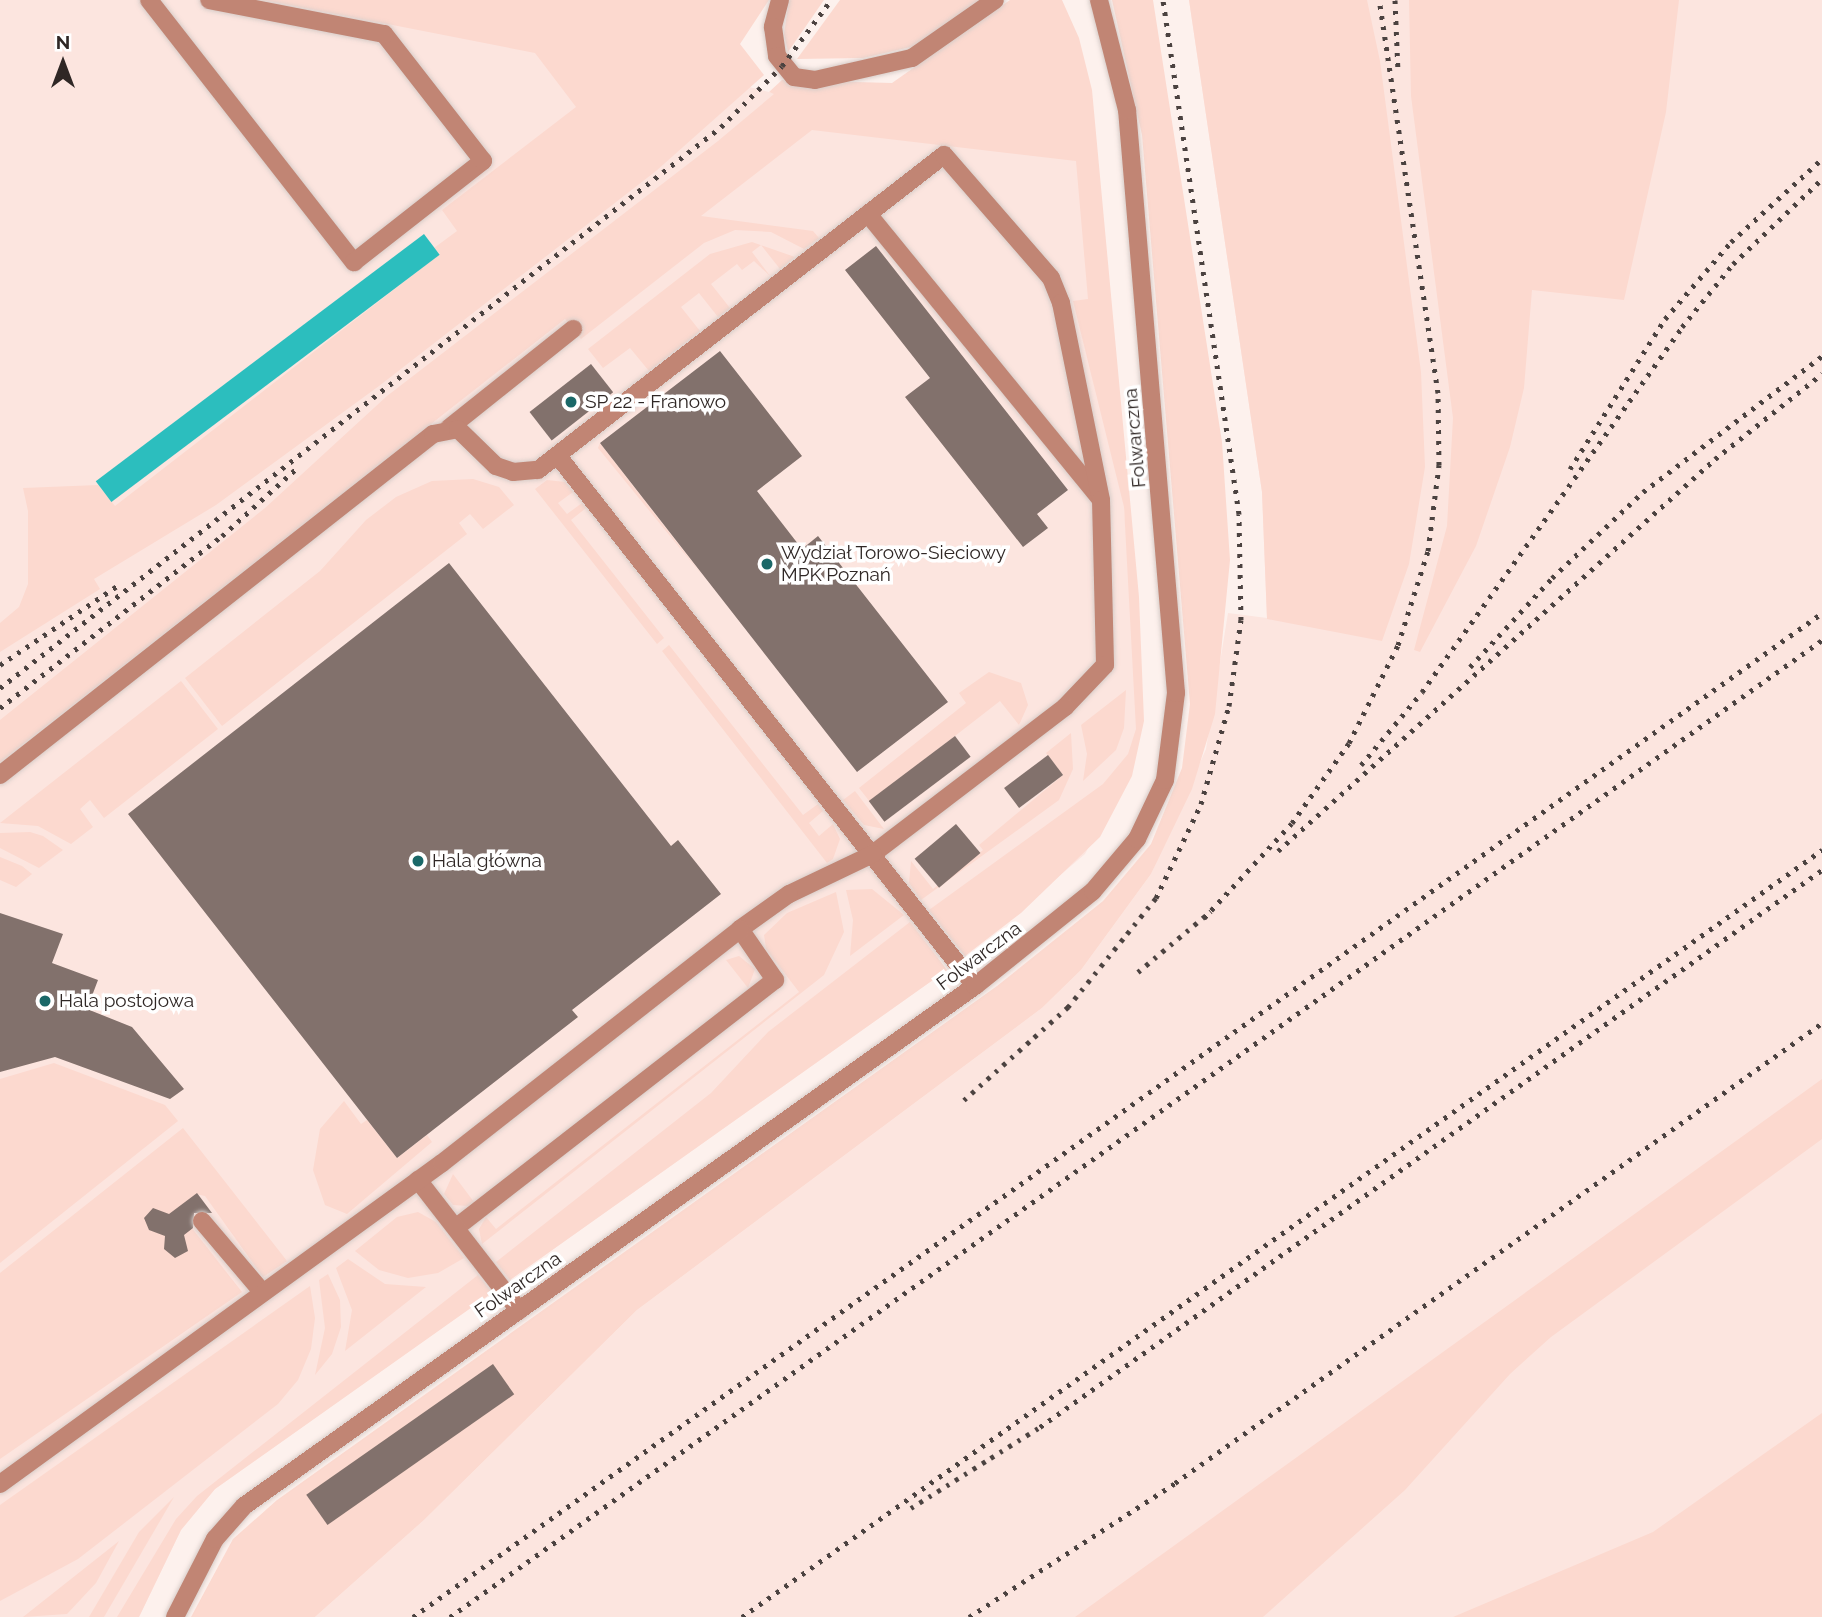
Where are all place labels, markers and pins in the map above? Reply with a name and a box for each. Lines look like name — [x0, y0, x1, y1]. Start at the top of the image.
place label: SP 22 - Franowo — [585, 391, 727, 413]
marker: SP 22 - Franowo — [563, 394, 579, 410]
place label: Wydział Torowo-Sieciowy MPK Poznań — [781, 542, 1007, 586]
marker: Wydział Torowo-Sieciowy MPK Poznań — [759, 556, 775, 572]
place label: Hala główna — [432, 850, 542, 872]
marker: Hala główna — [410, 853, 426, 869]
place label: Hala postojowa — [59, 990, 194, 1012]
marker: Hala postojowa — [37, 993, 53, 1009]

